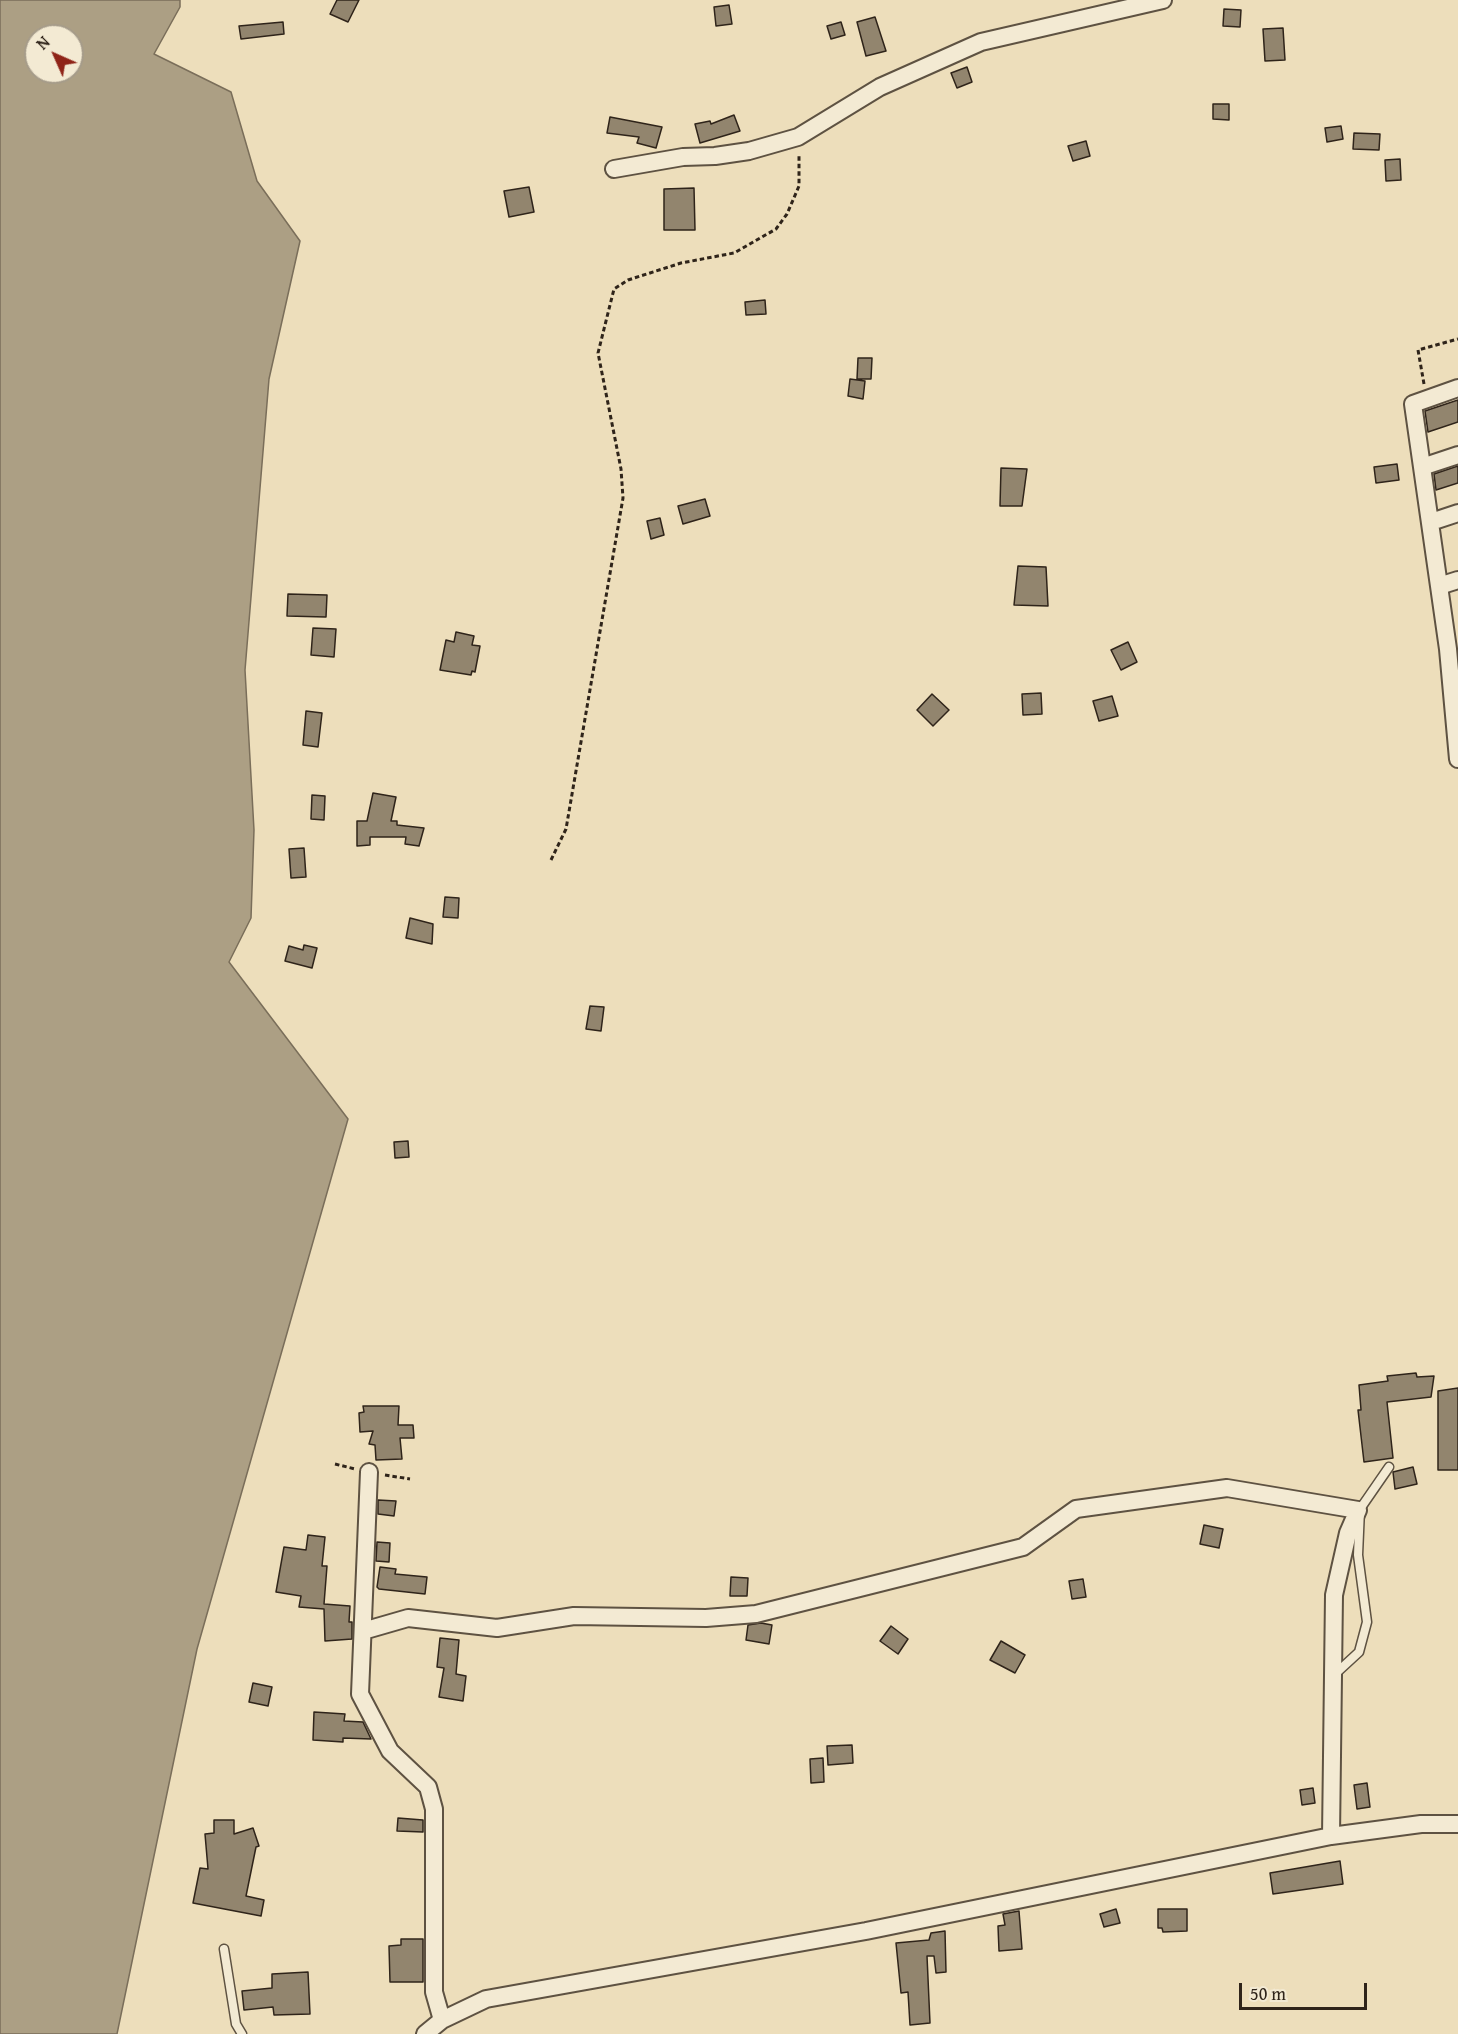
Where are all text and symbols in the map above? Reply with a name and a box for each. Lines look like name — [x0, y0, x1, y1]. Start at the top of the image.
north arrow — [24, 24, 84, 84]
text: N — [30, 30, 55, 55]
scale bar — [1242, 1971, 1370, 2009]
text: 50 m — [1250, 1980, 1286, 2007]

